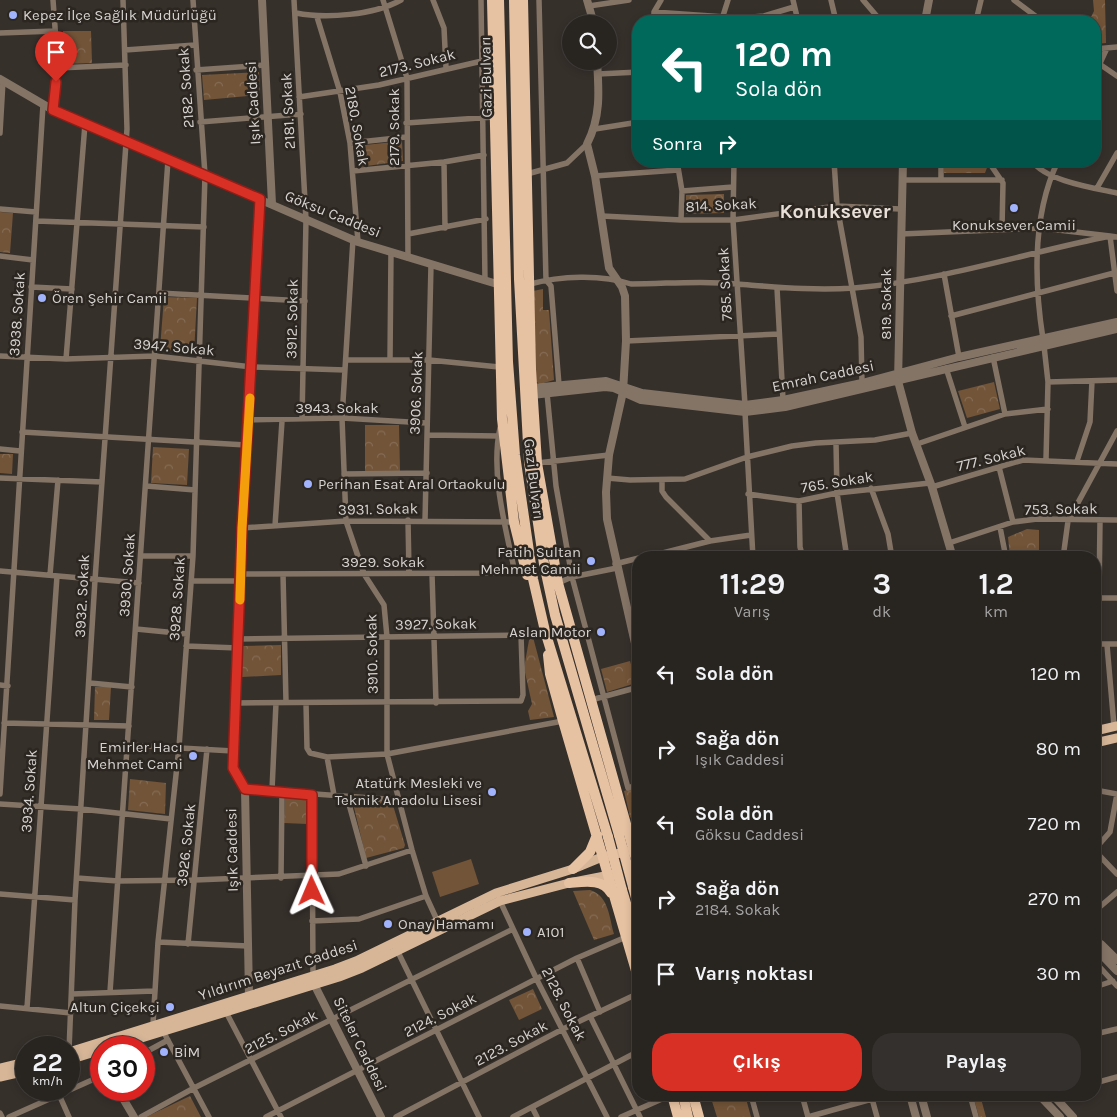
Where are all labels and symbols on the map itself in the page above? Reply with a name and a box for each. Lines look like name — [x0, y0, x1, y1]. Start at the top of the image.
place label: Kepez İlçe Sağlık Müdürlüğü — [23, 6, 217, 24]
marker: Kepez İlçe Sağlık Müdürlüğü — [7, 9, 19, 21]
pin — [35, 31, 77, 82]
street label: Gazi Bulvarı — [476, 36, 496, 118]
street label: 2173. Sokak — [377, 45, 457, 81]
street label: 2182. Sokak — [174, 47, 198, 129]
street label: Işık Caddesi — [242, 61, 264, 145]
street label: 2181. Sokak — [277, 72, 299, 150]
street label: 2180. Sokak — [341, 85, 373, 167]
street label: 2179. Sokak — [385, 88, 403, 166]
street label: Göksu Caddesi — [282, 187, 384, 241]
street label: 814. Sokak — [685, 194, 757, 216]
district label: Konuksever — [779, 200, 891, 223]
marker: Konuksever Camii — [1008, 202, 1020, 214]
place label: Konuksever Camii — [952, 216, 1076, 234]
street label: 785. Sokak — [714, 247, 736, 321]
street label: 819. Sokak — [877, 268, 895, 340]
street label: 3938. Sokak — [5, 271, 29, 357]
street label: 3912. Sokak — [282, 279, 302, 359]
place label: Ören Şehir Camii — [52, 289, 167, 307]
marker: Ören Şehir Camii — [36, 292, 48, 304]
street label: 3947. Sokak — [133, 334, 215, 360]
street label: 3906. Sokak — [406, 351, 426, 435]
street label: Emrah Caddesi — [770, 356, 876, 396]
street label: 3943. Sokak — [295, 399, 379, 417]
street label: Gazi Bulvarı — [520, 438, 548, 520]
street label: 777. Sokak — [955, 441, 1027, 475]
street label: 765. Sokak — [800, 467, 874, 497]
place label: Perihan Esat Aral Ortaokulu — [318, 475, 506, 493]
marker: Perihan Esat Aral Ortaokulu — [302, 478, 314, 490]
street label: 3931. Sokak — [338, 499, 418, 519]
street label: 753. Sokak — [1024, 499, 1098, 519]
street label: 3930. Sokak — [115, 532, 139, 618]
place label: Fatih Sultan Mehmet Camii — [480, 543, 581, 578]
street label: 3929. Sokak — [341, 553, 425, 571]
street label: 3932. Sokak — [71, 554, 93, 638]
marker: Fatih Sultan Mehmet Camii — [585, 555, 597, 567]
street label: 3928. Sokak — [165, 556, 189, 642]
street label: 3910. Sokak — [362, 614, 382, 694]
street label: 3927. Sokak — [395, 614, 477, 634]
place label: Aslan Motor — [509, 623, 592, 641]
marker: Aslan Motor — [595, 626, 607, 638]
place label: Emirler Hacı Mehmet Cami — [87, 738, 183, 773]
street label: 3934. Sokak — [17, 749, 41, 833]
marker: Emirler Hacı Mehmet Cami — [187, 750, 199, 762]
place label: Atatürk Mesleki ve Teknik Anadolu Lisesi — [335, 774, 482, 809]
marker: Atatürk Mesleki ve Teknik Anadolu Lisesi — [486, 786, 498, 798]
street label: 3926. Sokak — [173, 803, 199, 887]
street label: Işık Caddesi — [222, 808, 242, 892]
position arrow — [285, 864, 337, 916]
place label: Onay Hamamı — [398, 915, 495, 933]
marker: Onay Hamamı — [382, 918, 394, 930]
place label: A101 — [537, 923, 564, 941]
marker: A101 — [521, 926, 533, 938]
street label: Yıldırım Beyazıt Caddesi — [196, 936, 360, 1004]
street label: 2128. Sokak — [538, 964, 590, 1044]
street label: 2124. Sokak — [401, 989, 479, 1041]
street label: Siteler Caddesi — [329, 994, 391, 1094]
place label: Altun Çiçekçi — [70, 998, 160, 1016]
marker: Altun Çiçekçi — [164, 1001, 176, 1013]
street label: 2125. Sokak — [242, 1006, 320, 1058]
street label: 2123. Sokak — [472, 1016, 550, 1070]
speed limit sign: 30 — [90, 1036, 155, 1101]
place label: BİM — [174, 1043, 200, 1061]
marker: BİM — [158, 1046, 170, 1058]

